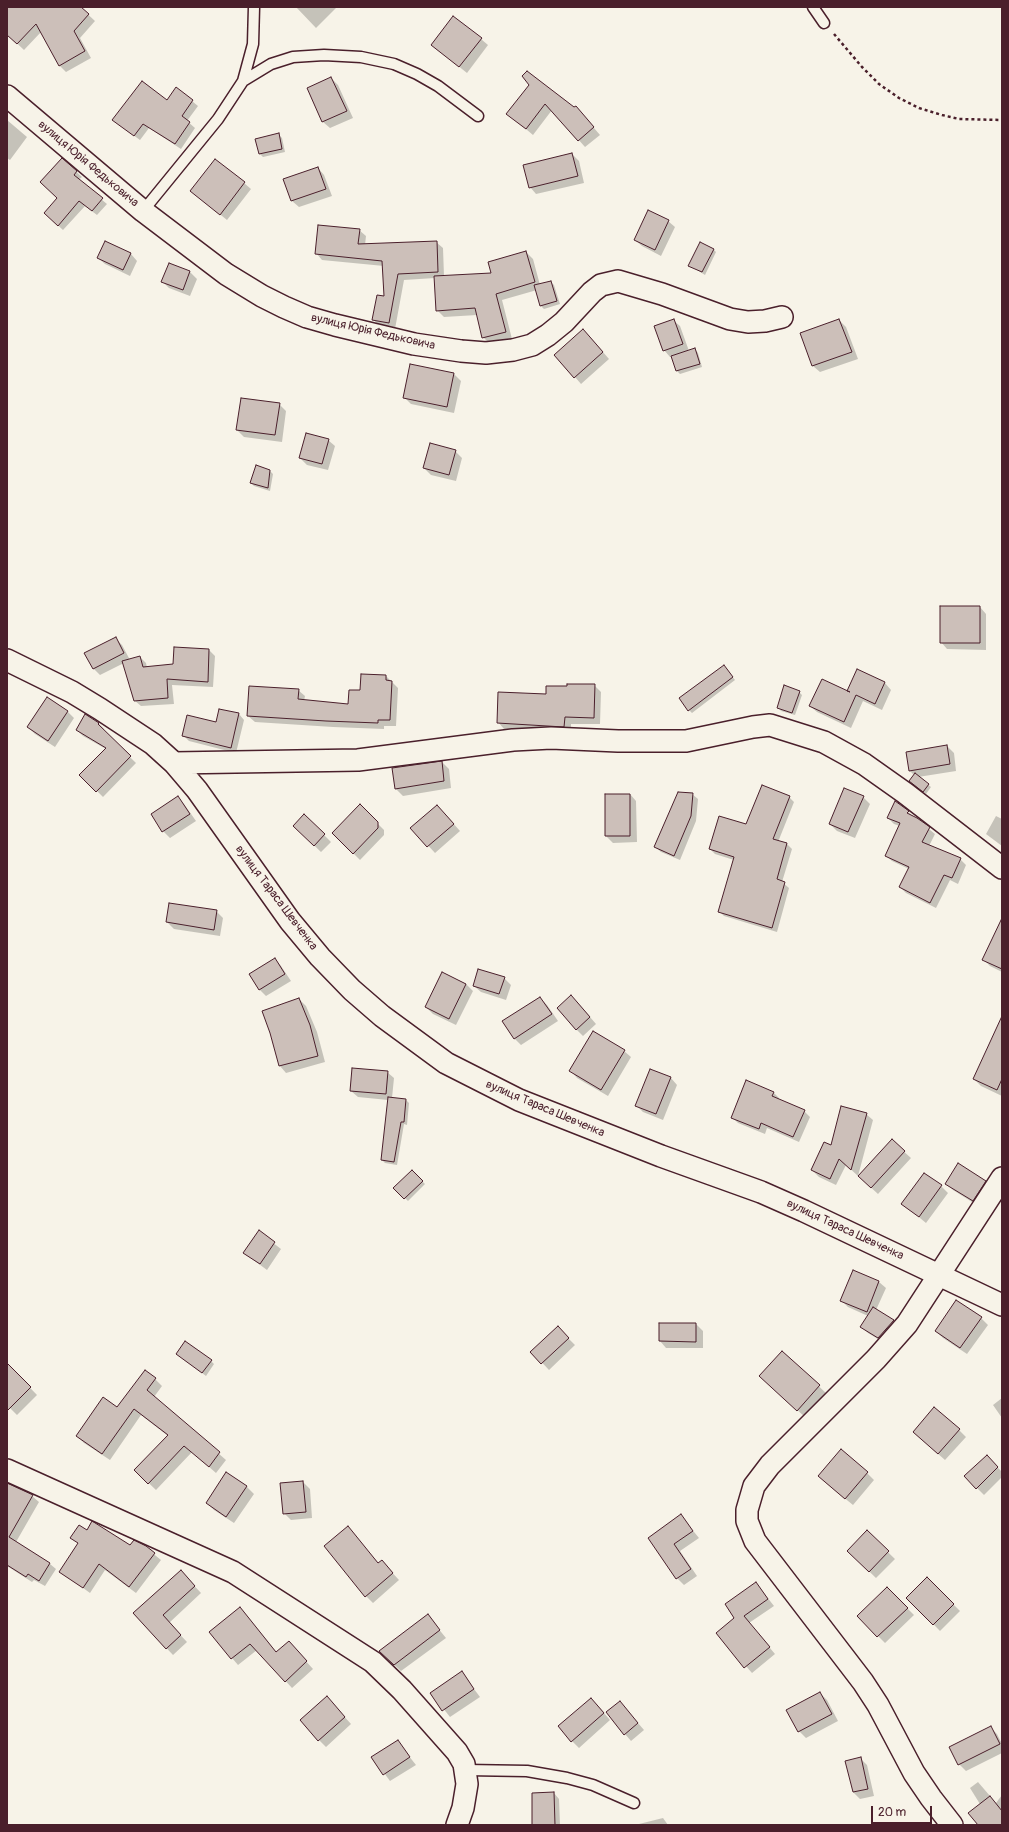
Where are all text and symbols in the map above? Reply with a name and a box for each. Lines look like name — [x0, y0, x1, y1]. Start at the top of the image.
street label: вулиця Юрія Федьковича — [35, 118, 141, 210]
street label: вулиця Юрія Федьковича — [309, 311, 437, 353]
street label: вулиця Тараса Шевченка — [232, 843, 320, 953]
street label: вулиця Тараса Шевченка — [483, 1077, 607, 1141]
street label: вулиця Тараса Шевченка — [784, 1197, 906, 1263]
scale bar — [873, 1798, 934, 1824]
text: 20 m — [878, 1805, 906, 1820]

